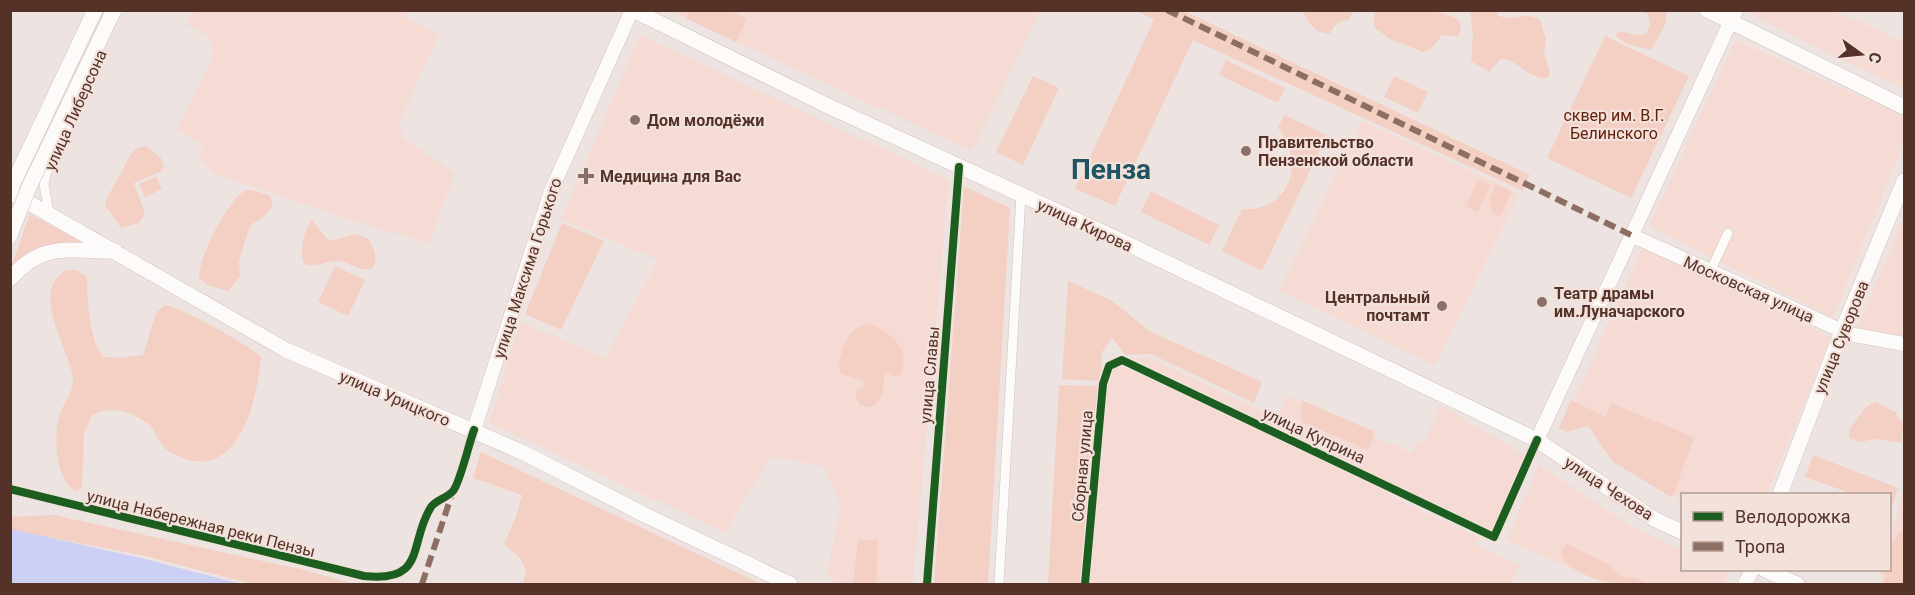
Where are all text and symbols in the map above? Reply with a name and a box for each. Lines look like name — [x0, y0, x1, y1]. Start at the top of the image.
north arrow — [1831, 24, 1891, 84]
street label: улица Либерсона — [40, 47, 111, 174]
text: С — [1864, 50, 1886, 65]
park label: сквер им. В.Г. Белинского — [1563, 106, 1665, 143]
place label: Дом молодёжи — [647, 111, 764, 130]
marker: Дом молодёжи — [628, 113, 642, 127]
place label: Правительство Пензенской области — [1258, 133, 1413, 170]
marker: Правительство Пензенской области — [1239, 144, 1253, 158]
district label: Пенза — [1071, 153, 1151, 186]
marker: Медицина для Вас — [577, 167, 595, 185]
place label: Медицина для Вас — [600, 167, 741, 186]
street label: улица Максима Горького — [489, 175, 566, 361]
street label: улица Кирова — [1034, 195, 1136, 256]
street label: Московская улица — [1681, 252, 1817, 327]
street label: улица Суворова — [1810, 278, 1873, 396]
place label: Театр драмы им.Луначарского — [1554, 284, 1685, 321]
place label: Центральный почтамт — [1325, 288, 1430, 325]
marker: Театр драмы им.Луначарского — [1535, 295, 1549, 309]
marker: Центральный почтамт — [1435, 299, 1449, 313]
street label: улица Славы — [916, 325, 943, 425]
street label: улица Урицкого — [337, 367, 453, 430]
street label: улица Куприна — [1260, 403, 1368, 467]
street label: Сборная улица — [1068, 409, 1097, 523]
street label: улица Чехова — [1561, 453, 1657, 524]
street label: улица Набережная реки Пензы — [85, 486, 317, 561]
legend — [1681, 493, 1891, 571]
text: Велодорожка — [1735, 506, 1850, 527]
text: Тропа — [1735, 536, 1785, 557]

